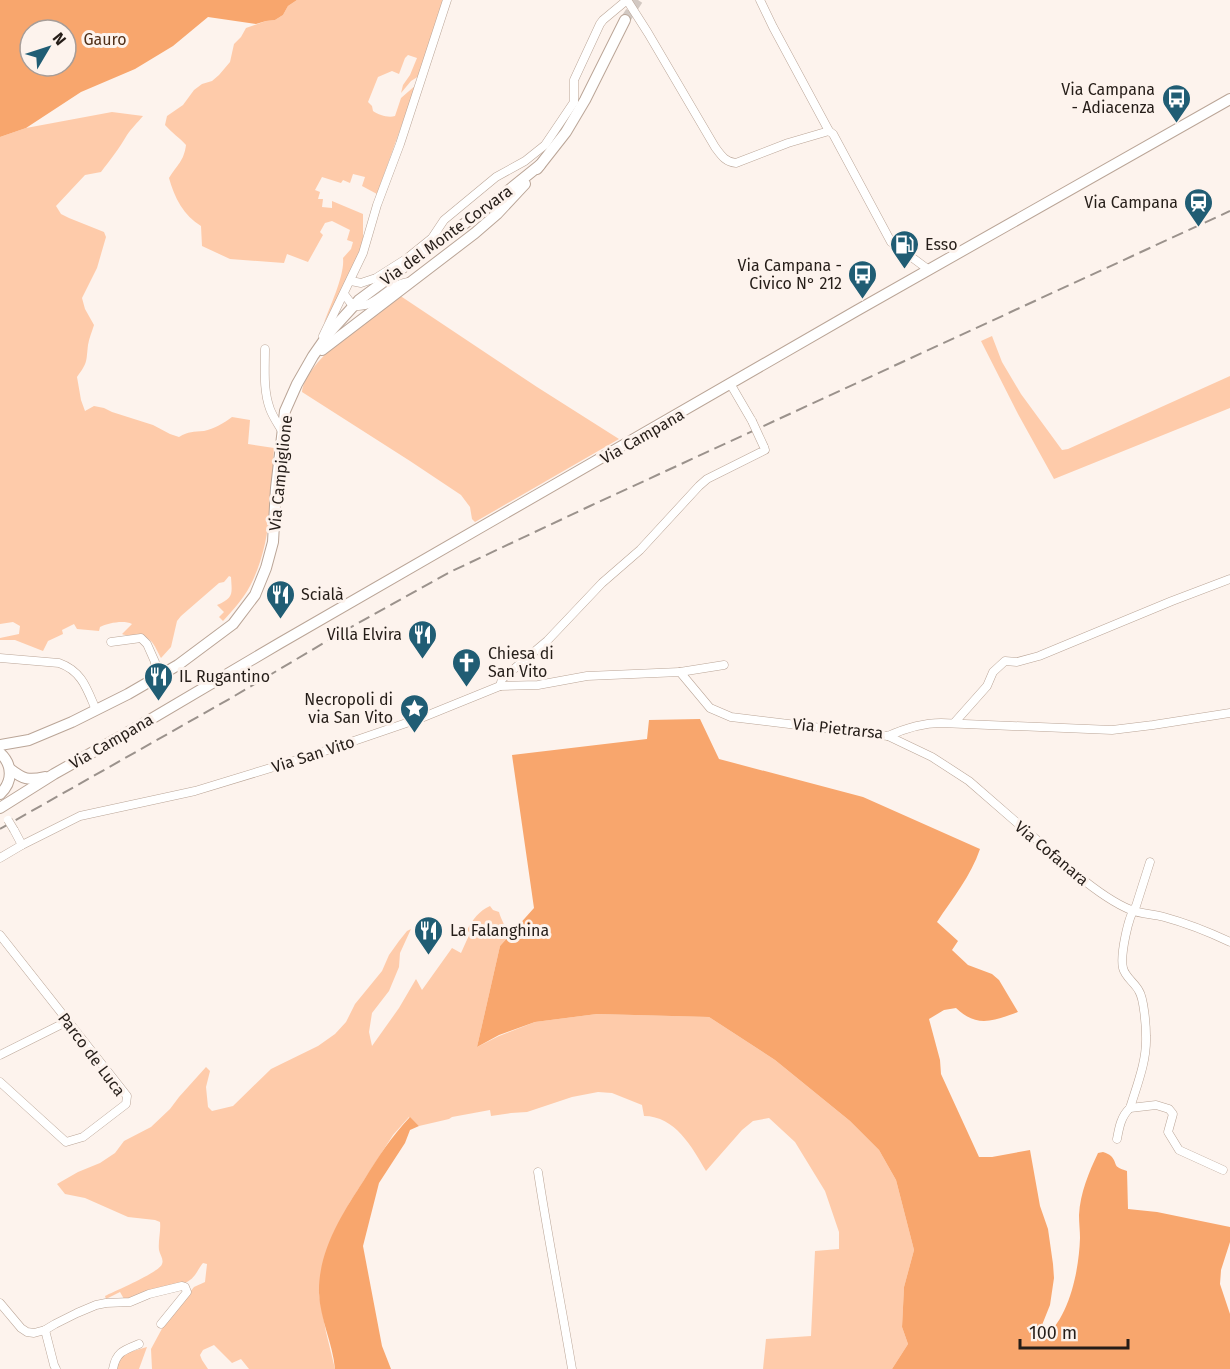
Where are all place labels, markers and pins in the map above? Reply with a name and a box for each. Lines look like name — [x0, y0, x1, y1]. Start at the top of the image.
place label: Via Campana - Adiacenza — [1061, 80, 1155, 117]
bus stop icon: Via Campana - Adiacenza — [1160, 82, 1192, 124]
station icon: Via Campana — [1183, 186, 1215, 228]
place label: Via Campana — [1084, 193, 1178, 212]
fuel station icon: Esso — [888, 228, 920, 270]
place label: Esso — [925, 235, 958, 254]
place label: Via Campana - Civico N° 212 — [738, 256, 842, 293]
bus stop icon: Via Campana - Civico N° 212 — [847, 258, 879, 300]
restaurant icon: Scialà — [264, 578, 296, 620]
place label: Scialà — [301, 585, 344, 604]
restaurant icon: Villa Elvira — [407, 618, 439, 660]
place label: Villa Elvira — [327, 625, 402, 644]
place label: Chiesa di San Vito — [488, 644, 554, 681]
church icon: Chiesa di San Vito — [451, 646, 483, 688]
restaurant icon: IL Rugantino — [142, 660, 174, 702]
place label: IL Rugantino — [179, 667, 270, 686]
place label: Necropoli di via San Vito — [304, 690, 393, 727]
place icon: Necropoli di via San Vito — [398, 692, 430, 734]
restaurant icon: La Falanghina — [413, 914, 445, 956]
place label: La Falanghina — [450, 921, 549, 940]

